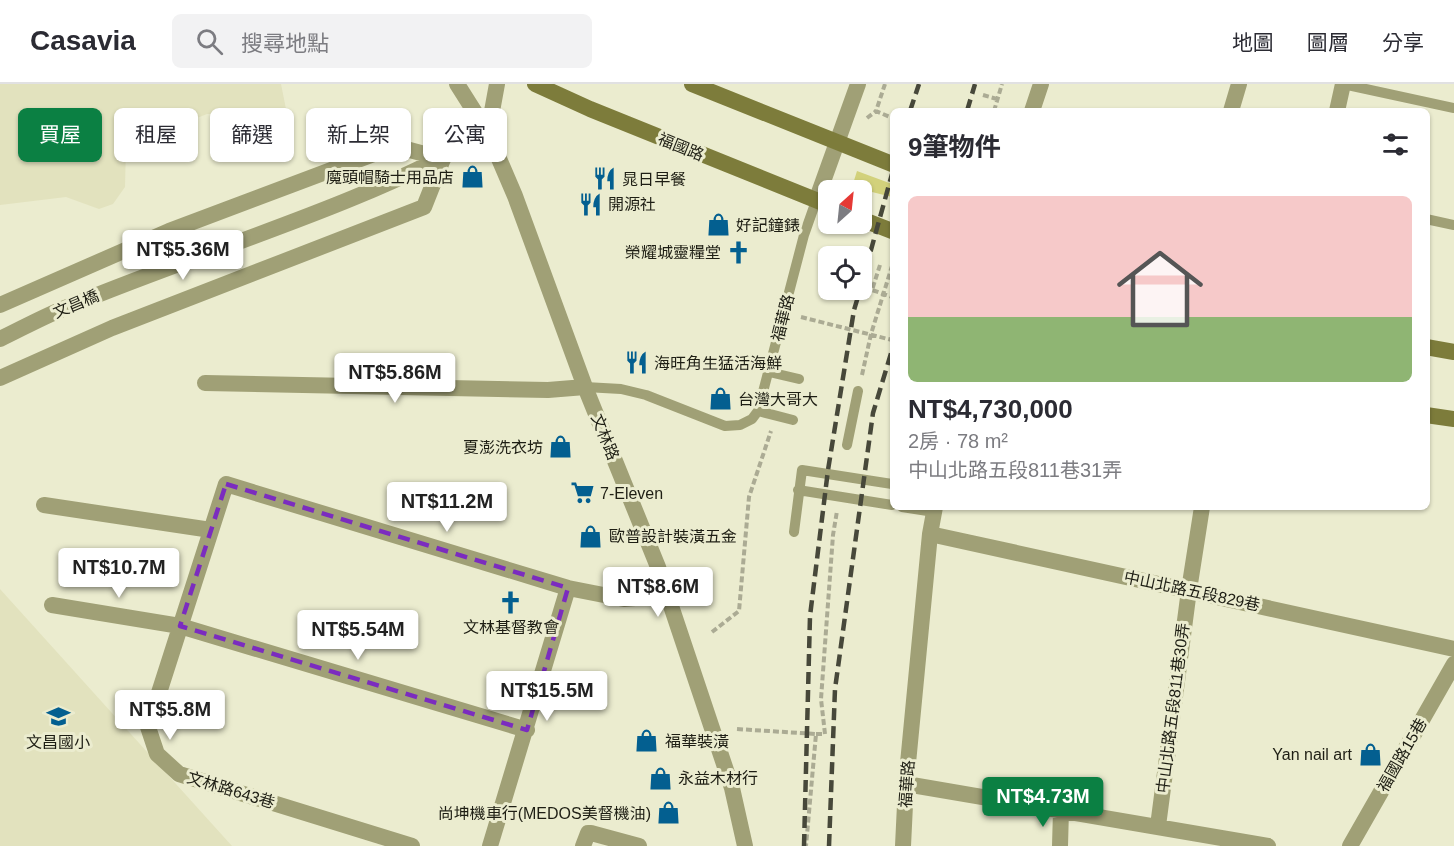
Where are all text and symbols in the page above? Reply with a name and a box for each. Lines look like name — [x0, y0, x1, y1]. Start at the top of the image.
search box — [172, 14, 592, 68]
text: Casavia — [30, 25, 136, 56]
icon: search — [193, 25, 226, 58]
text: 搜尋地點 — [241, 31, 329, 56]
text: 地圖 — [1232, 31, 1274, 54]
text: 圖層 — [1307, 31, 1349, 54]
text: 分享 — [1382, 31, 1424, 54]
chip: 買屋 — [18, 108, 102, 162]
chip: 租屋 — [114, 108, 198, 162]
chip: 篩選 — [210, 108, 294, 162]
chip: 新上架 — [306, 108, 411, 162]
chip: 公寓 — [423, 108, 507, 162]
icon: filters — [1379, 128, 1412, 161]
street label: 福國路 — [656, 130, 706, 164]
text: 9筆物件 — [908, 132, 1000, 162]
shop icon: 魔頭帽騎士用品店 — [459, 164, 485, 190]
restaurant icon: 晁日早餐 — [591, 166, 617, 192]
place label: 魔頭帽騎士用品店 — [326, 169, 454, 186]
place label: 晁日早餐 — [622, 171, 686, 188]
north arrow — [818, 180, 872, 234]
map controls — [818, 180, 872, 300]
restaurant icon: 開源社 — [577, 191, 603, 217]
place label: 開源社 — [608, 196, 656, 213]
shop icon: 好記鐘錶 — [705, 212, 731, 238]
place label: 好記鐘錶 — [736, 217, 800, 234]
pin: NT$5.36M — [121, 230, 245, 281]
icon: home — [1106, 235, 1214, 343]
text: NT$5.36M — [136, 238, 230, 260]
church icon: 榮耀城靈糧堂 — [726, 239, 752, 265]
place label: 榮耀城靈糧堂 — [625, 244, 721, 261]
button: locate — [818, 246, 872, 300]
street label: 文昌橋 — [51, 287, 101, 321]
street label: 福華路 — [769, 293, 797, 343]
restaurant icon: 海旺角生猛活海鮮 — [623, 350, 649, 376]
pin: NT$5.86M — [333, 353, 457, 404]
place label: 海旺角生猛活海鮮 — [654, 355, 782, 372]
text: NT$5.86M — [348, 361, 442, 383]
shop icon: 台灣大哥大 — [707, 386, 733, 412]
place label: 台灣大哥大 — [738, 391, 818, 408]
text: NT$4,730,000 — [908, 394, 1073, 424]
street label: 文林路 — [588, 412, 622, 462]
text: 2房 · 78 m² — [908, 430, 1008, 452]
shop icon: 夏澎洗衣坊 — [548, 434, 574, 460]
place label: 夏澎洗衣坊 — [463, 439, 543, 456]
text: 中山北路五段811巷31弄 — [908, 459, 1122, 481]
supermarket icon: 7-Eleven — [569, 480, 595, 506]
pin: NT$11.2M — [385, 482, 509, 533]
place label: 7-Eleven — [600, 485, 663, 502]
text: NT$11.2M — [401, 490, 493, 512]
shop icon: 歐普設計裝潢五金 — [578, 523, 604, 549]
place label: 歐普設計裝潢五金 — [609, 528, 737, 545]
pin: NT$10.7M — [57, 548, 181, 599]
text: NT$10.7M — [72, 556, 166, 578]
pin: NT$8.6M — [603, 567, 713, 618]
street label: 中山北路五段829巷 — [1122, 568, 1262, 614]
text: NT$8.6M — [617, 575, 699, 597]
church icon: 文林基督教會 — [498, 589, 524, 615]
pin: NT$5.54M — [296, 610, 420, 661]
text: NT$5.54M — [311, 618, 405, 640]
place label: 文林基督教會 — [463, 619, 559, 636]
street label: 中山北路五段811巷30弄 — [1154, 622, 1192, 794]
pin: NT$15.5M — [485, 671, 609, 722]
text: NT$15.5M — [500, 679, 594, 701]
pin: NT$5.8M — [115, 690, 225, 741]
text: NT$5.8M — [129, 698, 211, 720]
school or university icon: 文昌國小 — [45, 704, 71, 730]
street label: 福國路15巷 — [1374, 715, 1430, 795]
shop icon: 福華裝潢 — [634, 728, 660, 754]
place label: 福華裝潢 — [665, 733, 729, 750]
place label: 文昌國小 — [26, 734, 90, 751]
shop icon: Yan nail art — [1357, 741, 1383, 767]
place label: Yan nail art — [1272, 746, 1353, 763]
street label: 福華路 — [897, 759, 917, 809]
shop icon: 永益木材行 — [647, 765, 673, 791]
street label: 文林路643巷 — [185, 769, 277, 811]
place label: 永益木材行 — [678, 770, 758, 787]
pin: NT$4.73M — [981, 777, 1105, 828]
text: NT$4.73M — [996, 785, 1090, 807]
shop icon: 尚坤機車行(MEDOS美督機油) — [656, 800, 682, 826]
place label: 尚坤機車行(MEDOS美督機油) — [438, 805, 651, 822]

